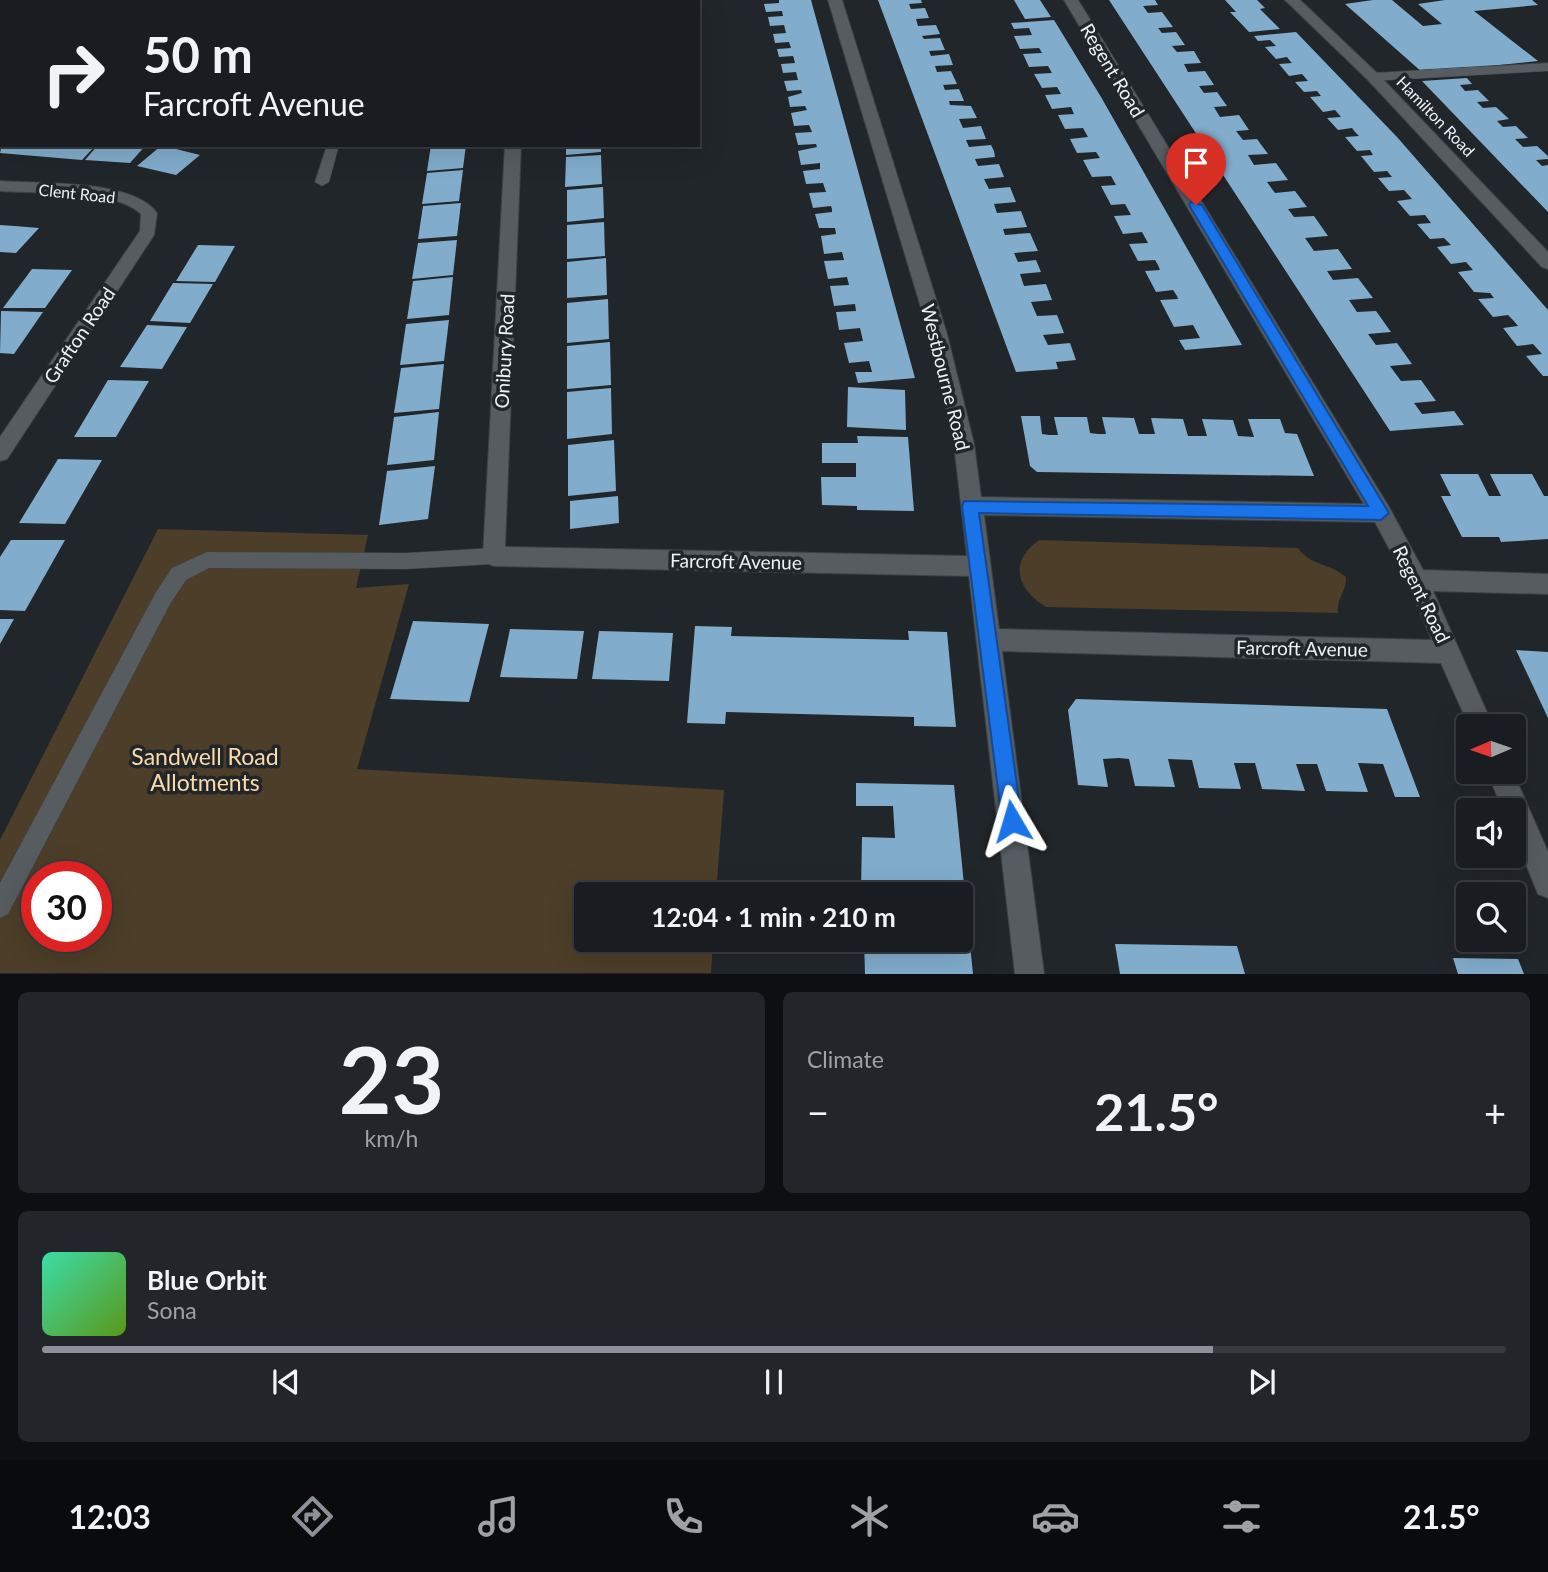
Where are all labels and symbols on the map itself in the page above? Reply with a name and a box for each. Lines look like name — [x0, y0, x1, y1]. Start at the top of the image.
street label: Regent Road — [1076, 19, 1150, 121]
street label: Hamilton Road — [1393, 72, 1479, 160]
pin — [1166, 133, 1226, 205]
street label: Clent Road — [38, 180, 116, 206]
street label: Grafton Road — [38, 282, 120, 388]
street label: Onibury Road — [490, 293, 518, 409]
street label: Westbourne Road — [917, 301, 975, 453]
street label: Regent Road — [1389, 542, 1455, 646]
street label: Farcroft Avenue — [670, 548, 802, 574]
street label: Farcroft Avenue — [1236, 635, 1368, 661]
north arrow — [1456, 714, 1526, 784]
park label: Sandwell Road Allotments — [131, 742, 279, 796]
position arrow — [975, 784, 1049, 858]
speed limit sign: 30 — [21, 861, 112, 952]

